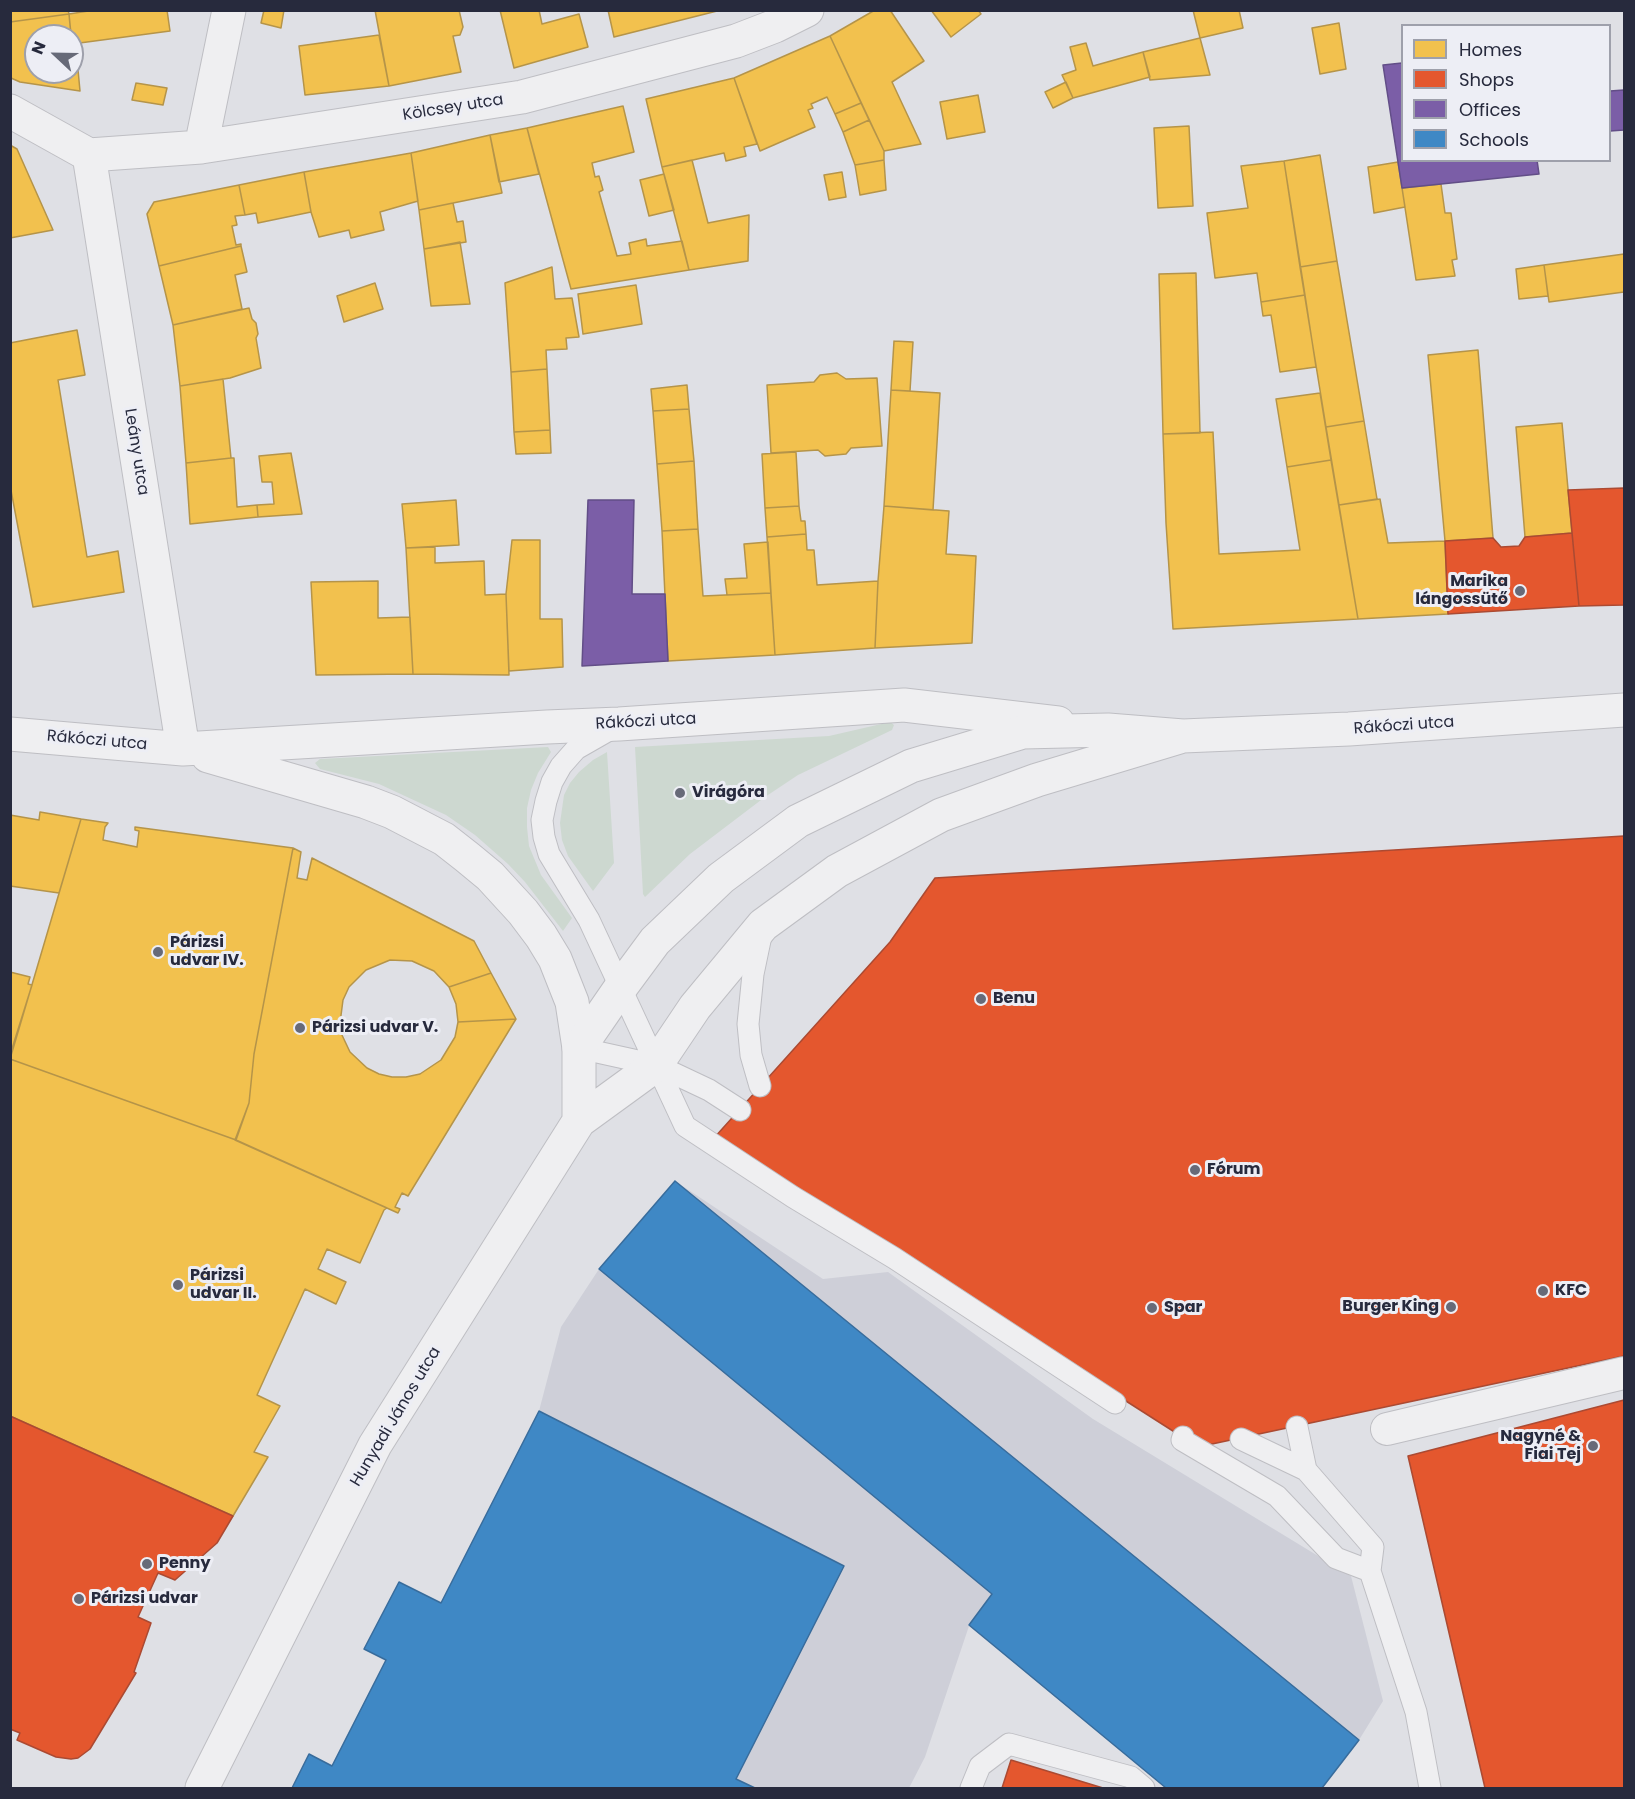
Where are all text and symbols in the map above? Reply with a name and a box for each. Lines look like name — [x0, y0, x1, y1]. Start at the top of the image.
north arrow — [24, 24, 84, 84]
legend — [1401, 24, 1611, 162]
text: Homes — [1459, 37, 1522, 62]
text: N — [26, 38, 52, 58]
text: Shops — [1459, 67, 1514, 92]
street label: Kölcsey utca — [401, 91, 505, 125]
text: Offices — [1459, 97, 1521, 122]
text: Schools — [1459, 127, 1529, 152]
street label: Leány utca — [120, 407, 152, 497]
place label: Marika lángossütő — [1415, 572, 1508, 610]
marker: Marika lángossütő — [1513, 584, 1527, 598]
street label: Rákóczi utca — [595, 710, 697, 734]
street label: Rákóczi utca — [1353, 713, 1455, 739]
street label: Rákóczi utca — [46, 727, 148, 755]
place label: Virágóra — [692, 783, 765, 803]
marker: Virágóra — [673, 786, 687, 800]
place label: Párizsi udvar IV. — [170, 933, 244, 971]
marker: Párizsi udvar IV. — [151, 945, 165, 959]
place label: Benu — [993, 989, 1035, 1009]
marker: Benu — [974, 992, 988, 1006]
place label: Párizsi udvar V. — [312, 1018, 438, 1038]
marker: Párizsi udvar V. — [293, 1021, 307, 1035]
place label: Fórum — [1207, 1160, 1261, 1180]
marker: Fórum — [1188, 1163, 1202, 1177]
place label: Párizsi udvar II. — [190, 1266, 257, 1304]
marker: Párizsi udvar II. — [171, 1278, 185, 1292]
place label: KFC — [1555, 1281, 1587, 1301]
marker: KFC — [1536, 1284, 1550, 1298]
place label: Burger King — [1342, 1297, 1439, 1317]
place label: Spar — [1164, 1298, 1202, 1318]
marker: Burger King — [1444, 1300, 1458, 1314]
marker: Spar — [1145, 1301, 1159, 1315]
street label: Hunyadi János utca — [347, 1344, 445, 1490]
place label: Nagyné & Fiai Tej — [1500, 1427, 1581, 1465]
marker: Nagyné & Fiai Tej — [1586, 1439, 1600, 1453]
place label: Penny — [159, 1554, 211, 1574]
marker: Penny — [140, 1557, 154, 1571]
place label: Párizsi udvar — [91, 1589, 198, 1609]
marker: Párizsi udvar — [72, 1592, 86, 1606]

